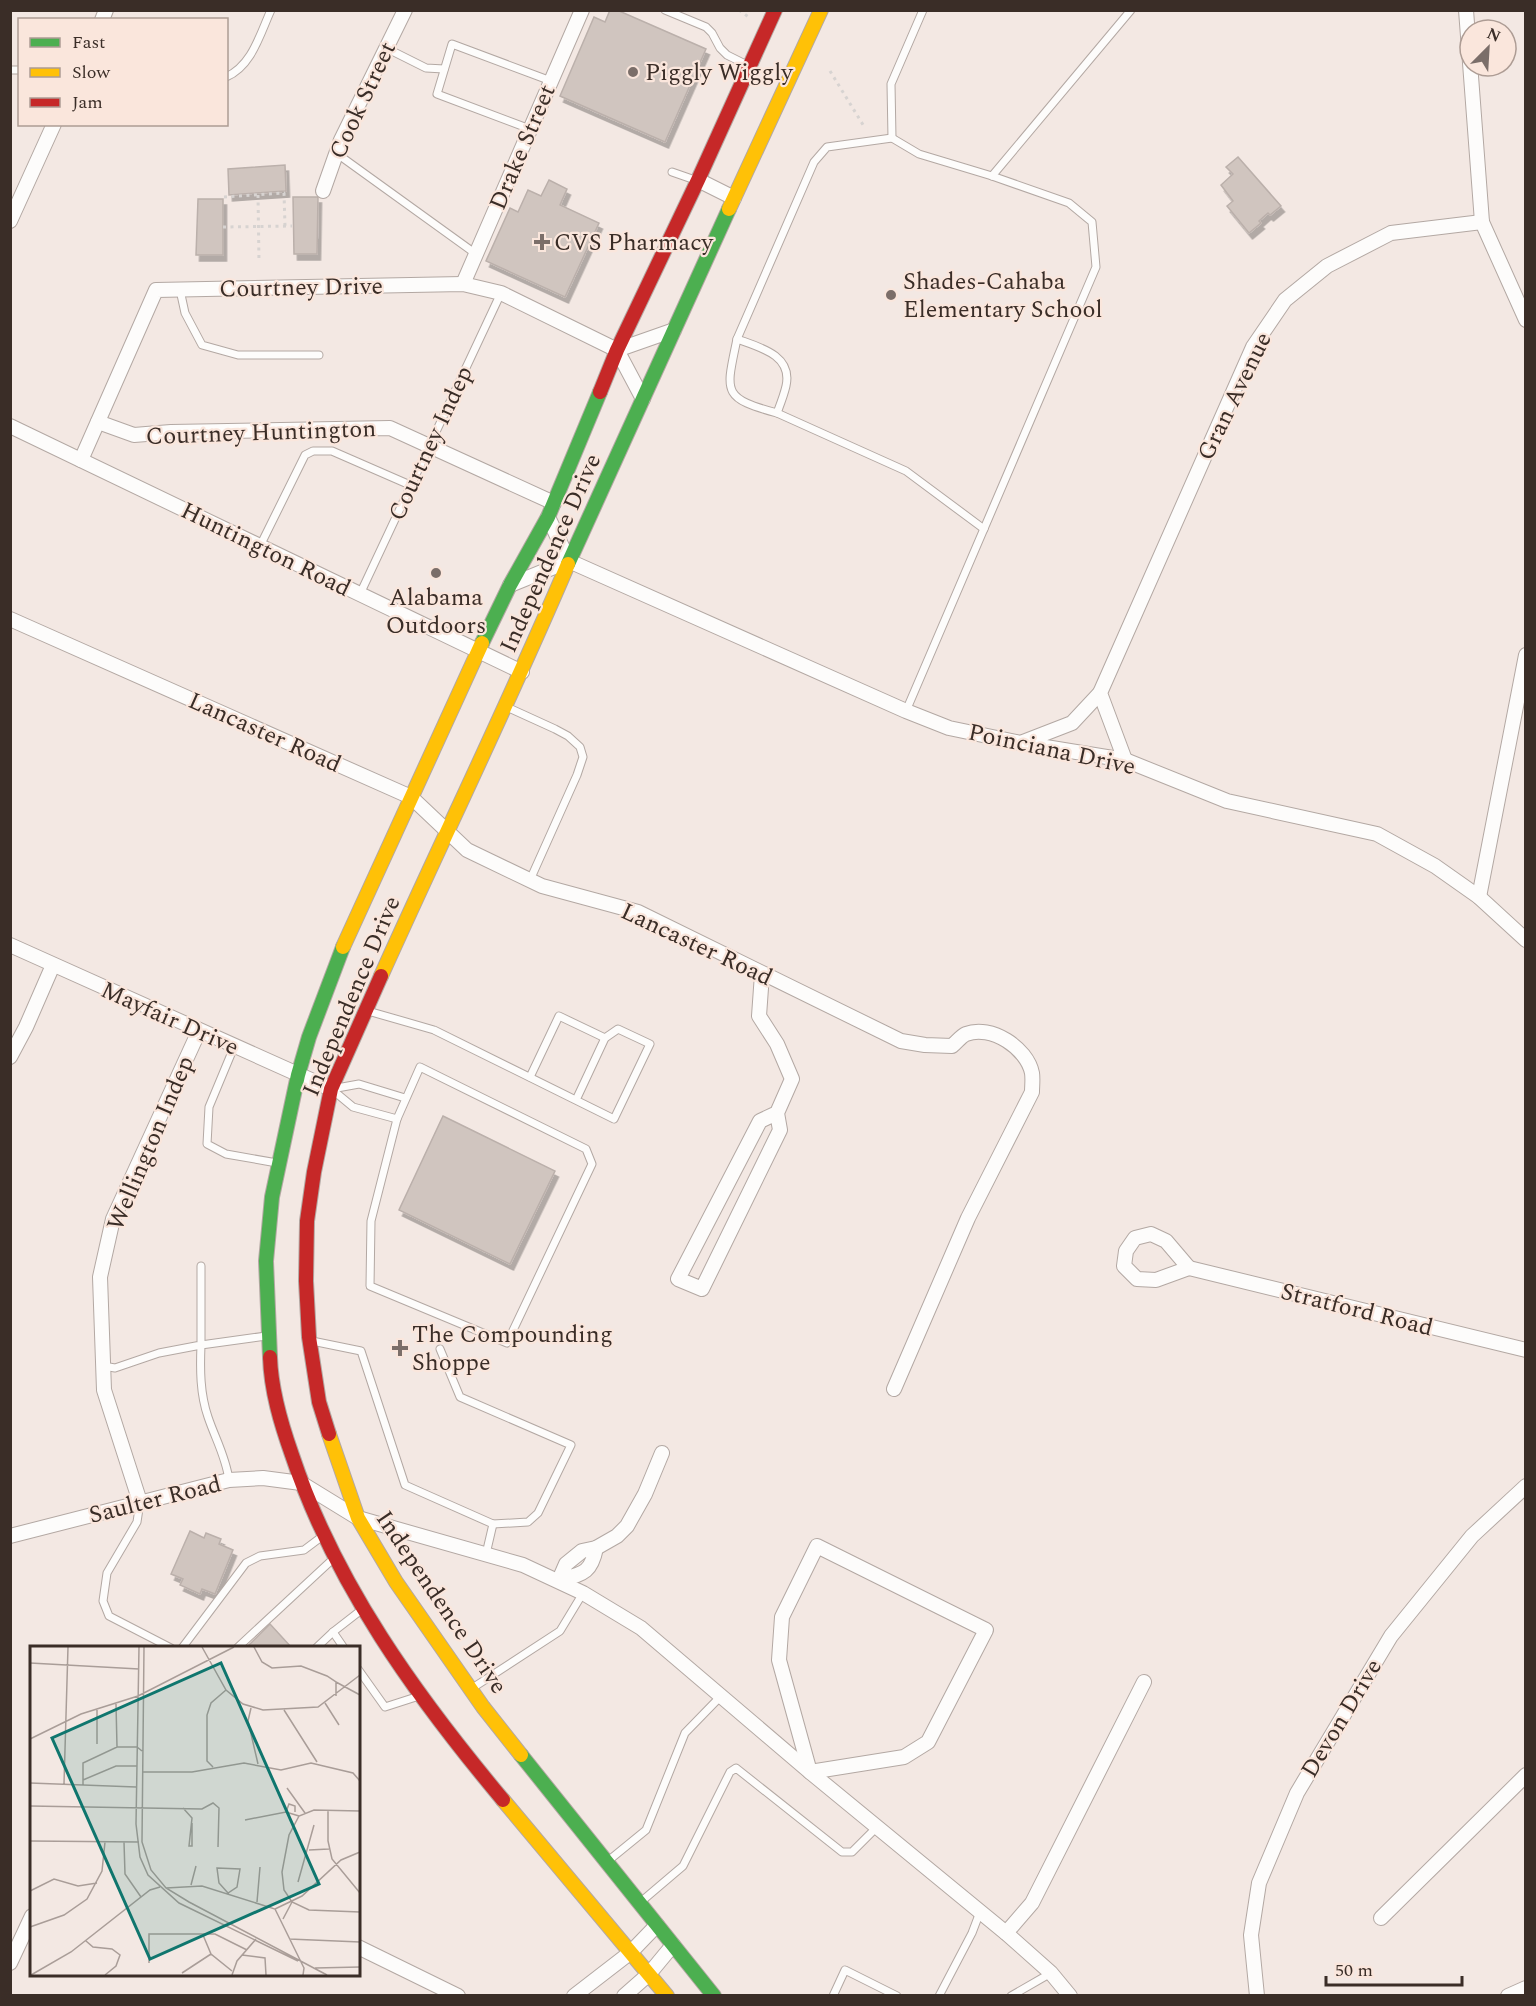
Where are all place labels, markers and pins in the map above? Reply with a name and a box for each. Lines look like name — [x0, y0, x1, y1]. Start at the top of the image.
place label: Piggly Wiggly — [645, 55, 794, 91]
marker: Piggly Wiggly — [626, 65, 640, 79]
place label: CVS Pharmacy — [554, 225, 715, 261]
marker: CVS Pharmacy — [535, 235, 549, 249]
place label: Shades-Cahaba Elementary School — [903, 264, 1103, 328]
marker: Shades-Cahaba Elementary School — [884, 288, 898, 302]
marker: Alabama Outdoors — [429, 566, 443, 580]
place label: Alabama Outdoors — [386, 580, 486, 644]
place label: The Compounding Shoppe — [412, 1317, 613, 1381]
marker: The Compounding Shoppe — [393, 1341, 407, 1355]

